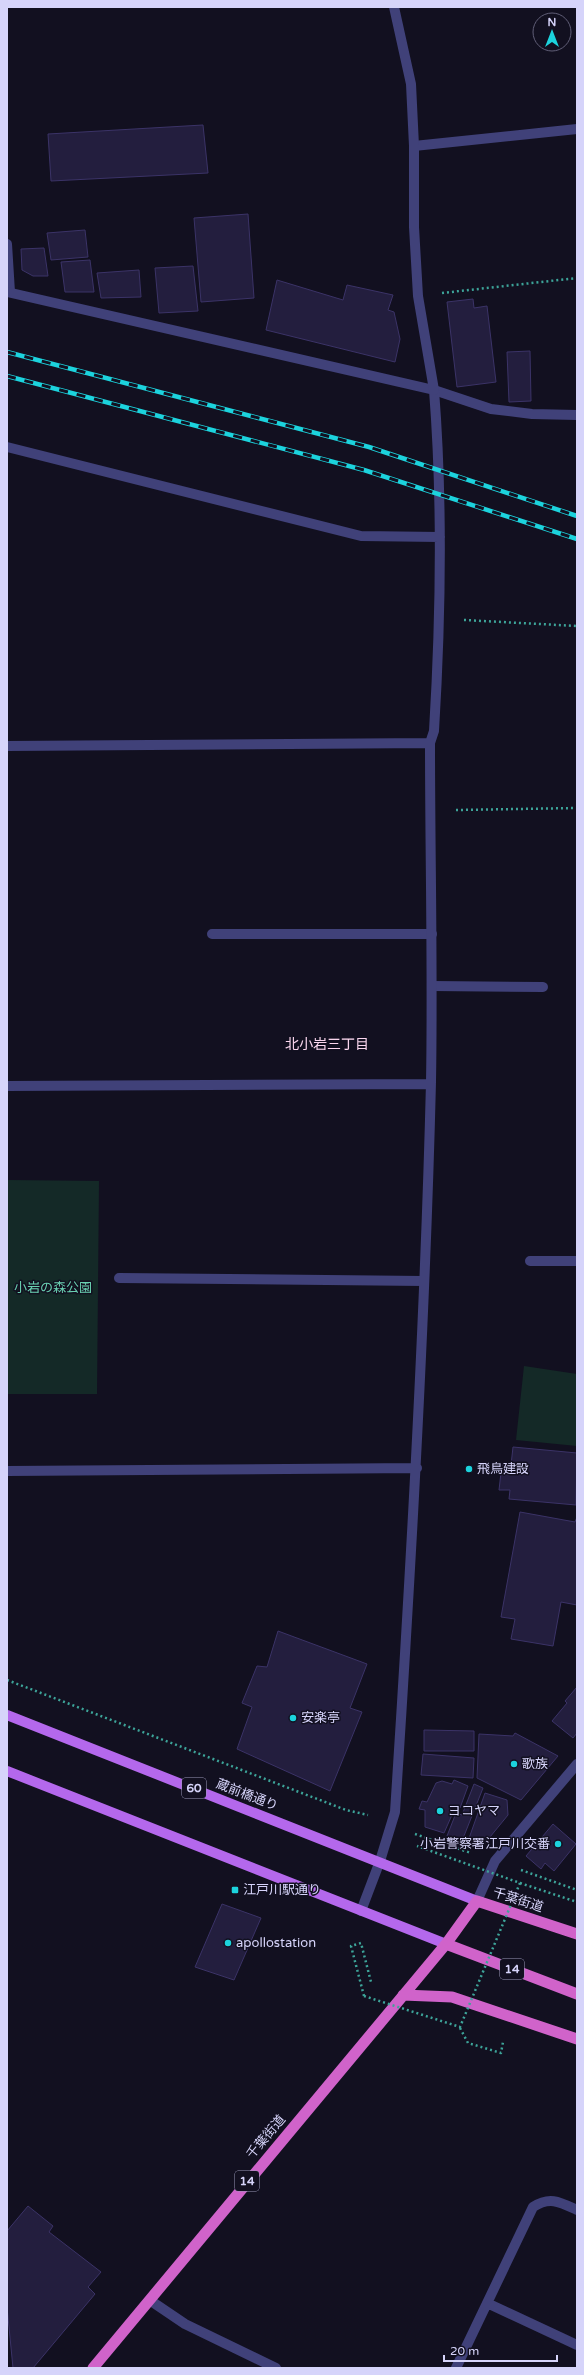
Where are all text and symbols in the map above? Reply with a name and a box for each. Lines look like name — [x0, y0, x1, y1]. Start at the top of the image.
north arrow — [532, 12, 572, 52]
text: N — [548, 16, 556, 29]
district label: 北小岩三丁目 — [285, 1036, 369, 1053]
park label: 小岩の森公園 — [14, 1280, 92, 1296]
place label: 飛鳥建設 — [477, 1461, 529, 1477]
marker: 飛鳥建設 — [464, 1464, 474, 1474]
place label: 安楽亭 — [301, 1710, 340, 1726]
marker: 安楽亭 — [288, 1713, 298, 1723]
place label: 歌族 — [522, 1756, 548, 1772]
marker: 歌族 — [509, 1759, 519, 1769]
street label: 蔵前橋通り — [214, 1776, 280, 1814]
road number: 60 — [182, 1778, 206, 1798]
place label: ヨコヤマ — [448, 1803, 500, 1819]
marker: ヨコヤマ — [435, 1806, 445, 1816]
place label: 小岩警察署江戸川交番 — [420, 1836, 550, 1852]
marker: 小岩警察署江戸川交番 — [553, 1839, 563, 1849]
place label: 江戸川駅通り — [243, 1882, 321, 1898]
street label: 千葉街道 — [491, 1884, 545, 1916]
marker: 江戸川駅通り — [230, 1885, 240, 1895]
place label: apollostation — [236, 1935, 316, 1951]
marker: apollostation — [223, 1938, 233, 1948]
road number: 14 — [500, 1959, 524, 1979]
street label: 千葉街道 — [243, 2112, 289, 2162]
road number: 14 — [235, 2171, 259, 2191]
scale bar — [444, 2337, 557, 2363]
text: 20 m — [450, 2344, 479, 2358]

